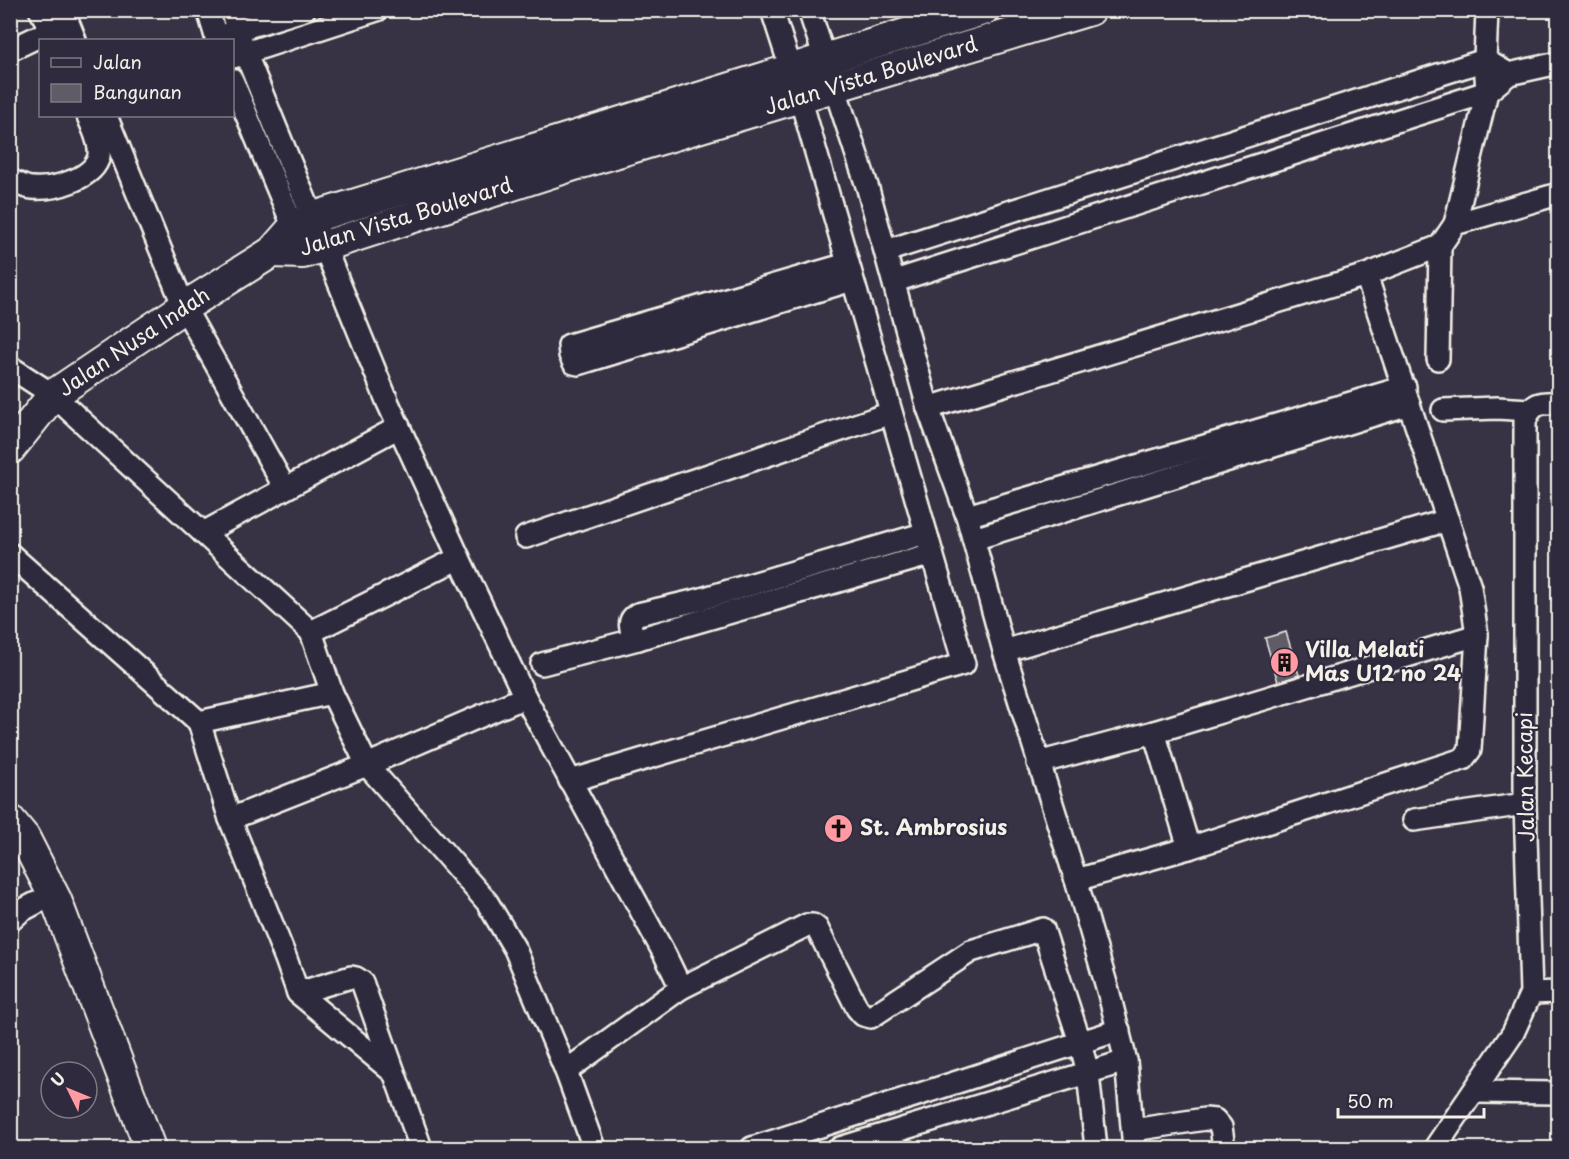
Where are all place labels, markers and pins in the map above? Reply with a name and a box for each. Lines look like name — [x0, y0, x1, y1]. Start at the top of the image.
place label: Villa Melati Mas U12 no 24 — [1305, 632, 1461, 688]
building icon: Villa Melati Mas U12 no 24 — [1268, 646, 1300, 678]
place label: St. Ambrosius — [860, 810, 1007, 842]
church icon: St. Ambrosius — [823, 812, 855, 844]

